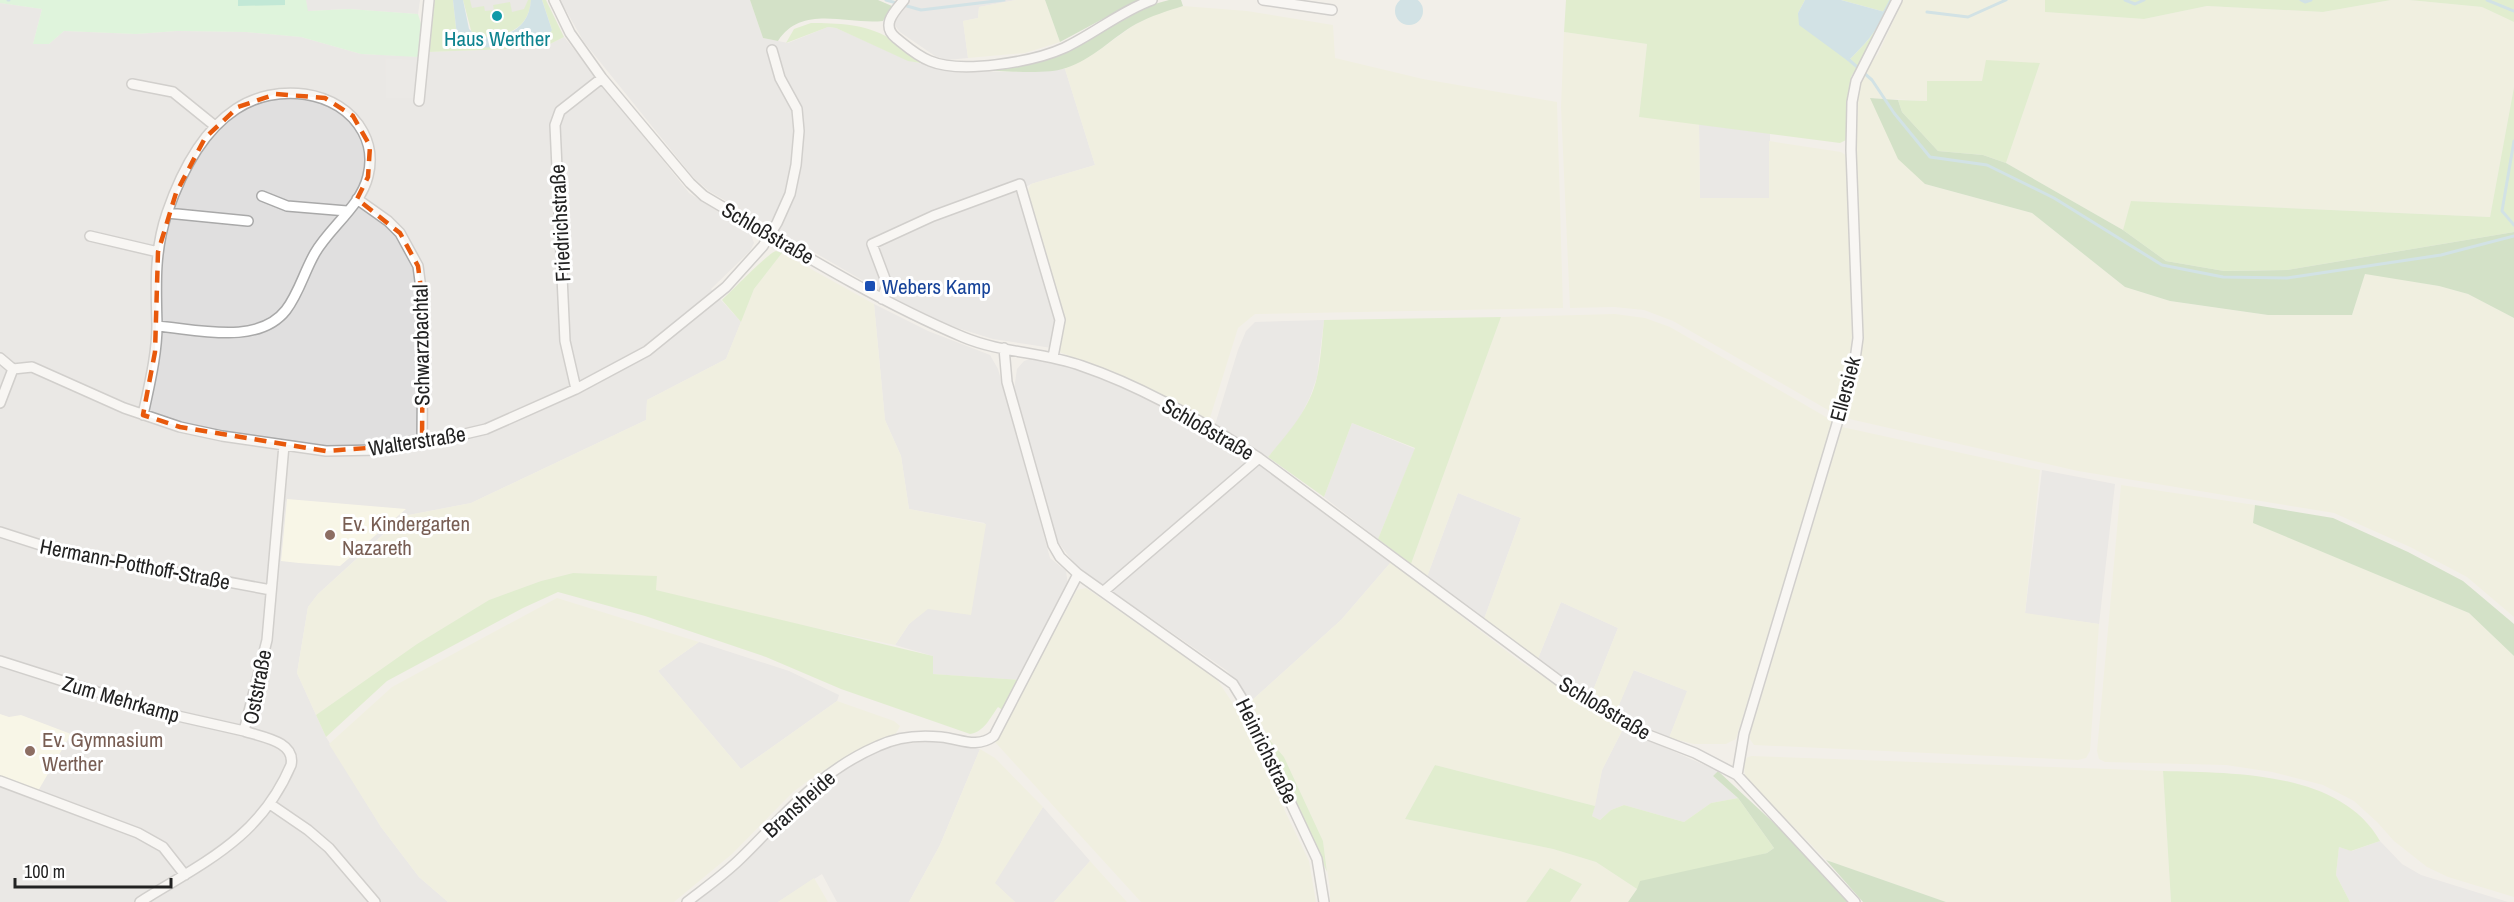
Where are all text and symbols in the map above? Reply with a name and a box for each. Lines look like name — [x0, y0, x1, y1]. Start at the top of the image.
marker: Haus Werther — [490, 9, 504, 23]
place label: Haus Werther — [444, 24, 550, 53]
street label: Friedrichstraße — [542, 163, 578, 283]
street label: Schloßstraße — [716, 195, 820, 271]
place label: Webers Kamp — [882, 272, 991, 301]
marker: Webers Kamp — [863, 279, 877, 293]
street label: Schwarzbachtal — [405, 284, 437, 406]
street label: Ellersiek — [1822, 353, 1868, 425]
street label: Schloßstraße — [1156, 391, 1260, 467]
street label: Walterstraße — [366, 419, 468, 463]
place label: Ev. Kindergarten Nazareth — [342, 509, 470, 562]
marker: Ev. Kindergarten Nazareth — [323, 528, 337, 542]
street label: Hermann-Potthoff-Straße — [37, 531, 233, 597]
street label: Oststraße — [236, 647, 278, 727]
street label: Zum Mehrkamp — [59, 668, 183, 730]
street label: Schloßstraße — [1554, 669, 1656, 747]
street label: Heinrichstraße — [1229, 693, 1305, 809]
place label: Ev. Gymnasium Werther — [42, 725, 163, 778]
marker: Ev. Gymnasium Werther — [23, 744, 37, 758]
street label: Bransheide — [757, 764, 841, 844]
scale bar — [15, 851, 171, 889]
text: 100 m — [24, 859, 65, 884]

